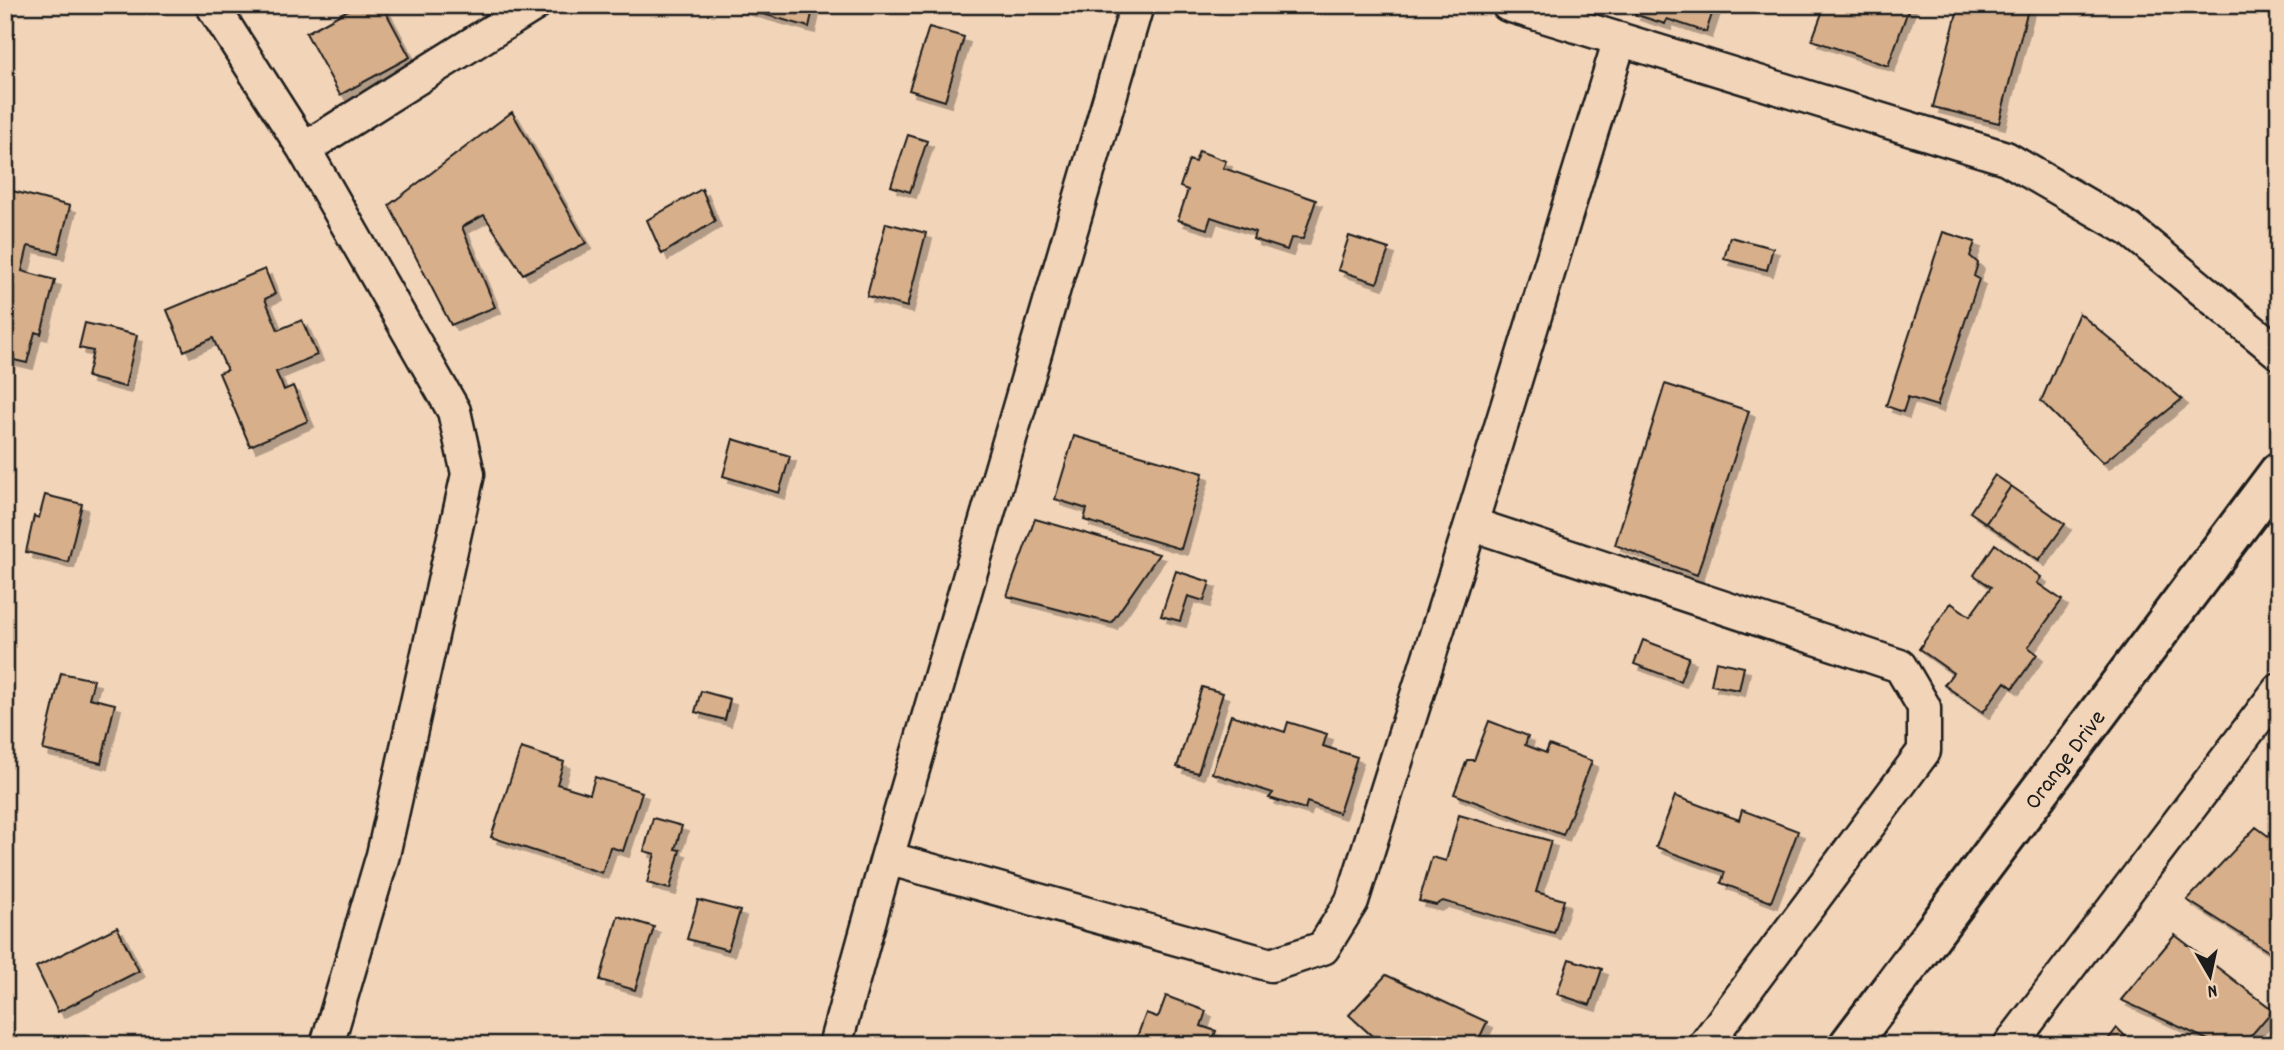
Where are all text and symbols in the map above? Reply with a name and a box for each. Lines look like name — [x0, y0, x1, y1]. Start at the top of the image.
street label: Orange Drive — [2017, 704, 2115, 818]
north arrow — [2176, 942, 2246, 1012]
text: N — [2205, 975, 2219, 1003]

